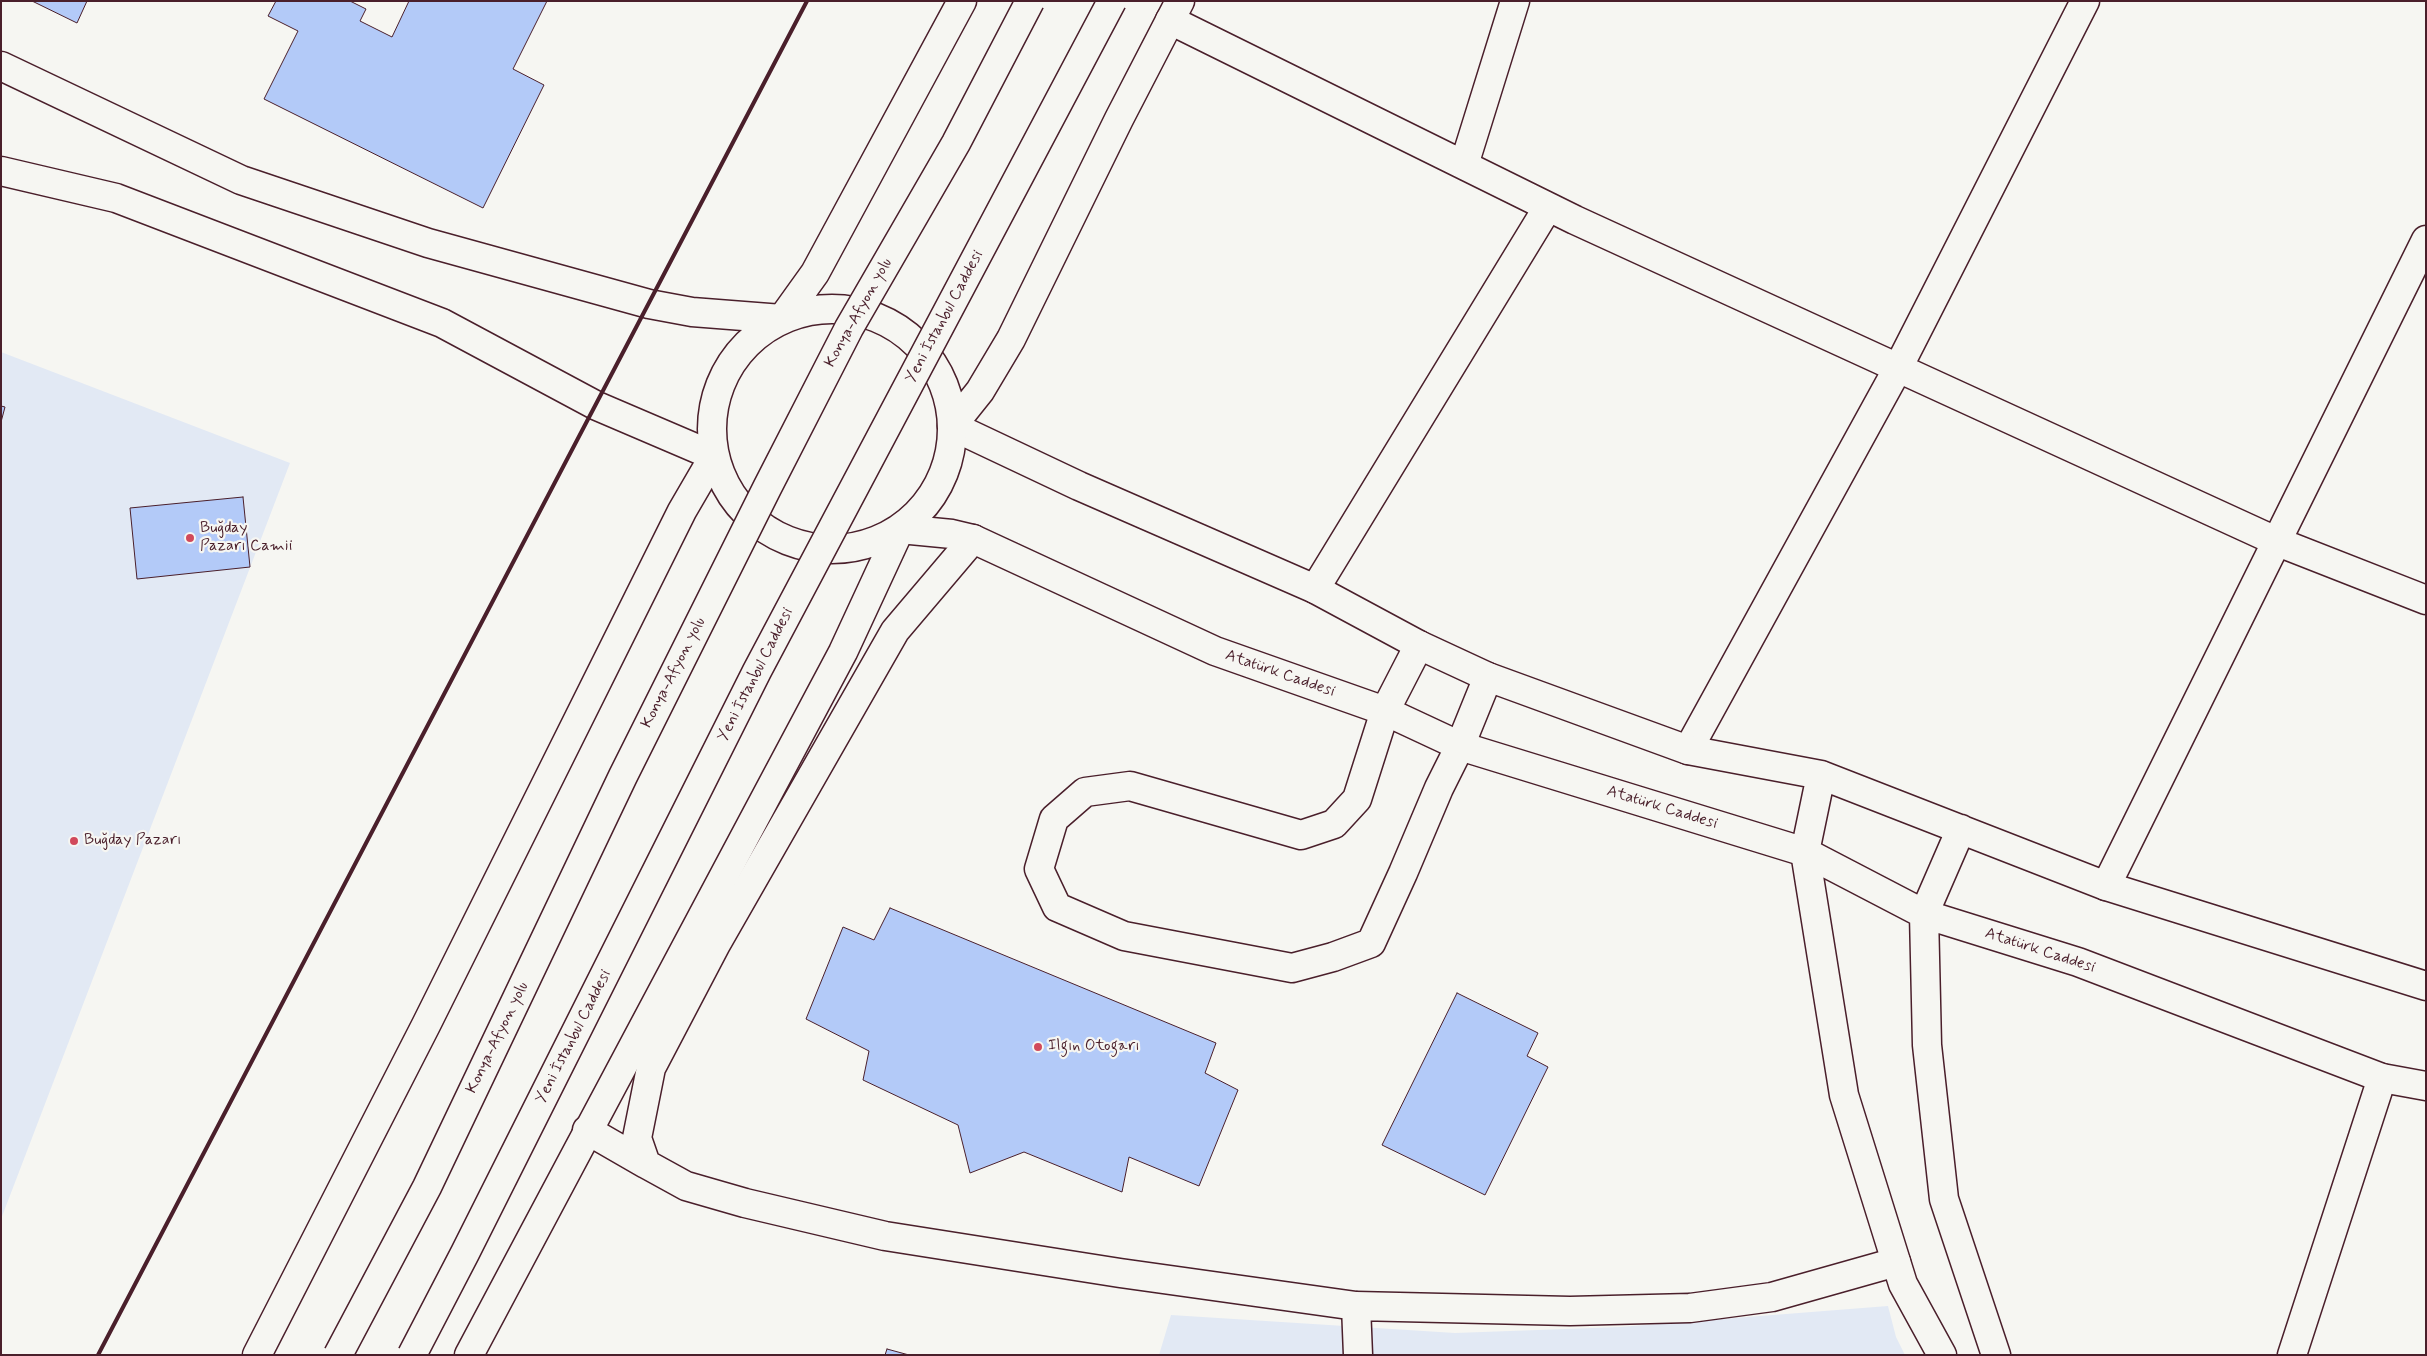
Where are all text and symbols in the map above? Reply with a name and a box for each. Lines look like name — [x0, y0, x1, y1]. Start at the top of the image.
street label: Yeni İstanbul Caddesi — [902, 247, 988, 387]
street label: Konya-Afyon yolu — [821, 255, 897, 371]
place label: Buğday Pazarı Camii — [200, 519, 293, 557]
marker: Buğday Pazarı Camii — [184, 532, 196, 544]
street label: Yeni İstanbul Caddesi — [714, 605, 798, 745]
street label: Konya-Afyon yolu — [638, 614, 710, 732]
street label: Atatürk Caddesi — [1223, 646, 1337, 702]
street label: Atatürk Caddesi — [1604, 782, 1720, 834]
place label: Buğday Pazarı — [84, 831, 181, 851]
marker: Buğday Pazarı — [68, 835, 80, 847]
street label: Atatürk Caddesi — [1982, 924, 2098, 978]
street label: Yeni İstanbul Caddesi — [532, 967, 616, 1107]
street label: Konya-Afyon yolu — [463, 979, 533, 1097]
place label: Ilgın Otogarı — [1048, 1037, 1140, 1057]
marker: Ilgın Otogarı — [1032, 1041, 1044, 1053]

